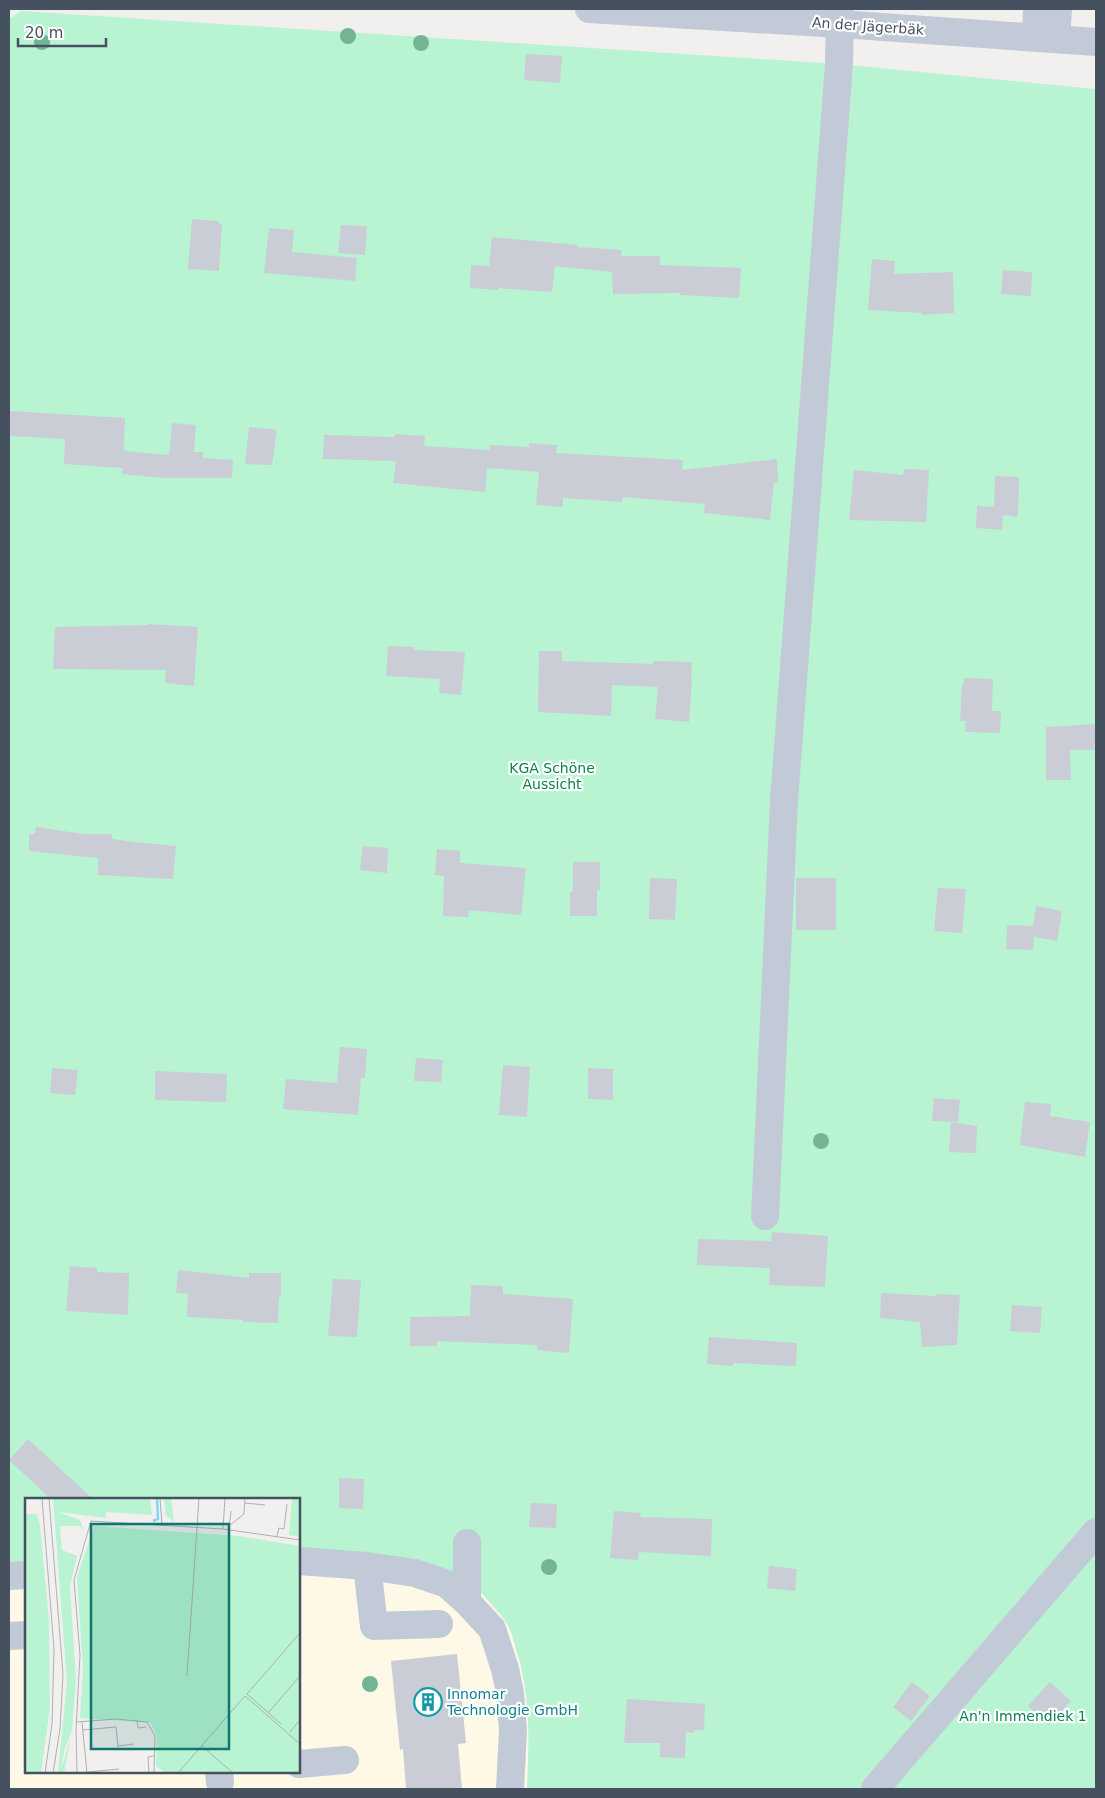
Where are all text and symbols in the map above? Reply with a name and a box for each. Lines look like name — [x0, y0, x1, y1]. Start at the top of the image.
street label: An der Jägerbäk — [812, 14, 925, 38]
scale bar — [18, 15, 105, 47]
text: 20 m — [25, 24, 63, 42]
park label: KGA Schöne Aussicht — [509, 760, 595, 792]
inset map — [25, 1498, 300, 1773]
place label: Innomar Technologie GmbH — [446, 1686, 578, 1718]
building icon: Innomar Technologie GmbH — [413, 1687, 443, 1717]
park label: An'n Immendiek 1 — [959, 1708, 1087, 1724]

